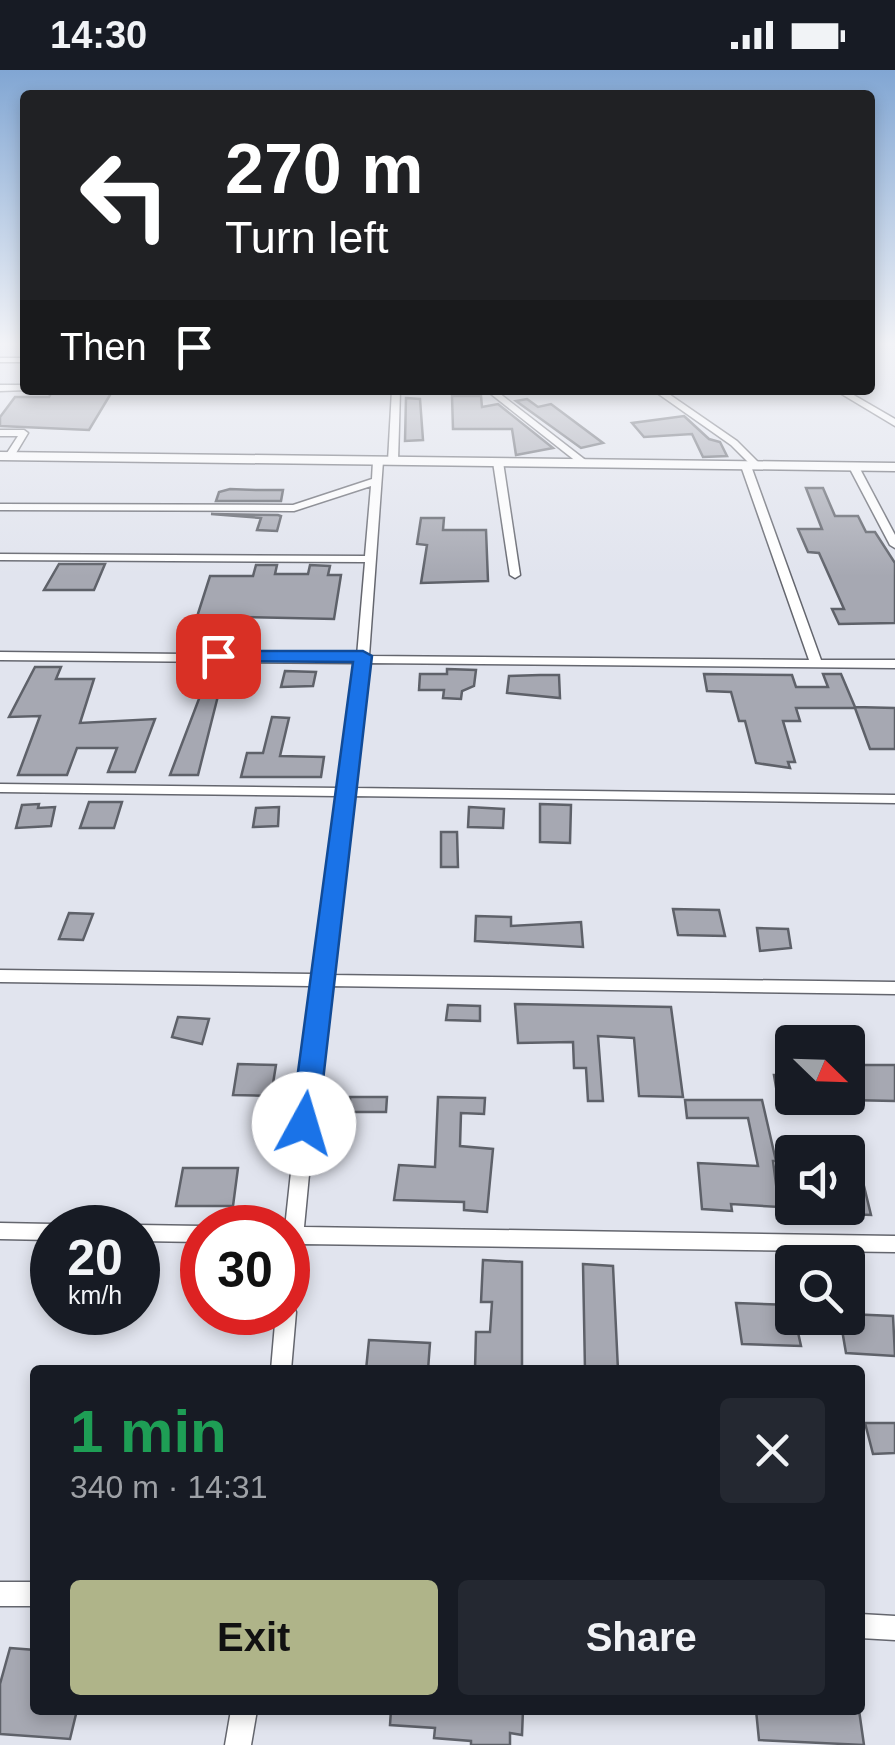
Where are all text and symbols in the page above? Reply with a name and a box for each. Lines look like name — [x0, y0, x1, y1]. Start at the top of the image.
text: 14:30 — [50, 14, 147, 56]
icon: left — [60, 130, 190, 260]
text: 270 m — [225, 130, 423, 208]
text: Turn left — [225, 212, 388, 263]
icon: arrive — [167, 320, 222, 375]
text: Then — [60, 326, 147, 368]
pin — [176, 614, 261, 699]
icon: arrive — [191, 629, 246, 684]
north arrow — [775, 1025, 865, 1115]
map controls — [775, 1025, 865, 1335]
position arrow — [252, 1072, 356, 1176]
button: sound — [775, 1135, 865, 1225]
speed limit sign: 30 — [180, 1205, 310, 1335]
text: 20 — [67, 1230, 123, 1286]
button: search — [775, 1245, 865, 1335]
text: km/h — [68, 1281, 122, 1309]
text: 1 min — [70, 1398, 227, 1465]
button: close — [720, 1398, 825, 1503]
text: 340 m · 14:31 — [70, 1469, 267, 1505]
button: Exit — [70, 1580, 438, 1695]
button: Share — [458, 1580, 825, 1695]

